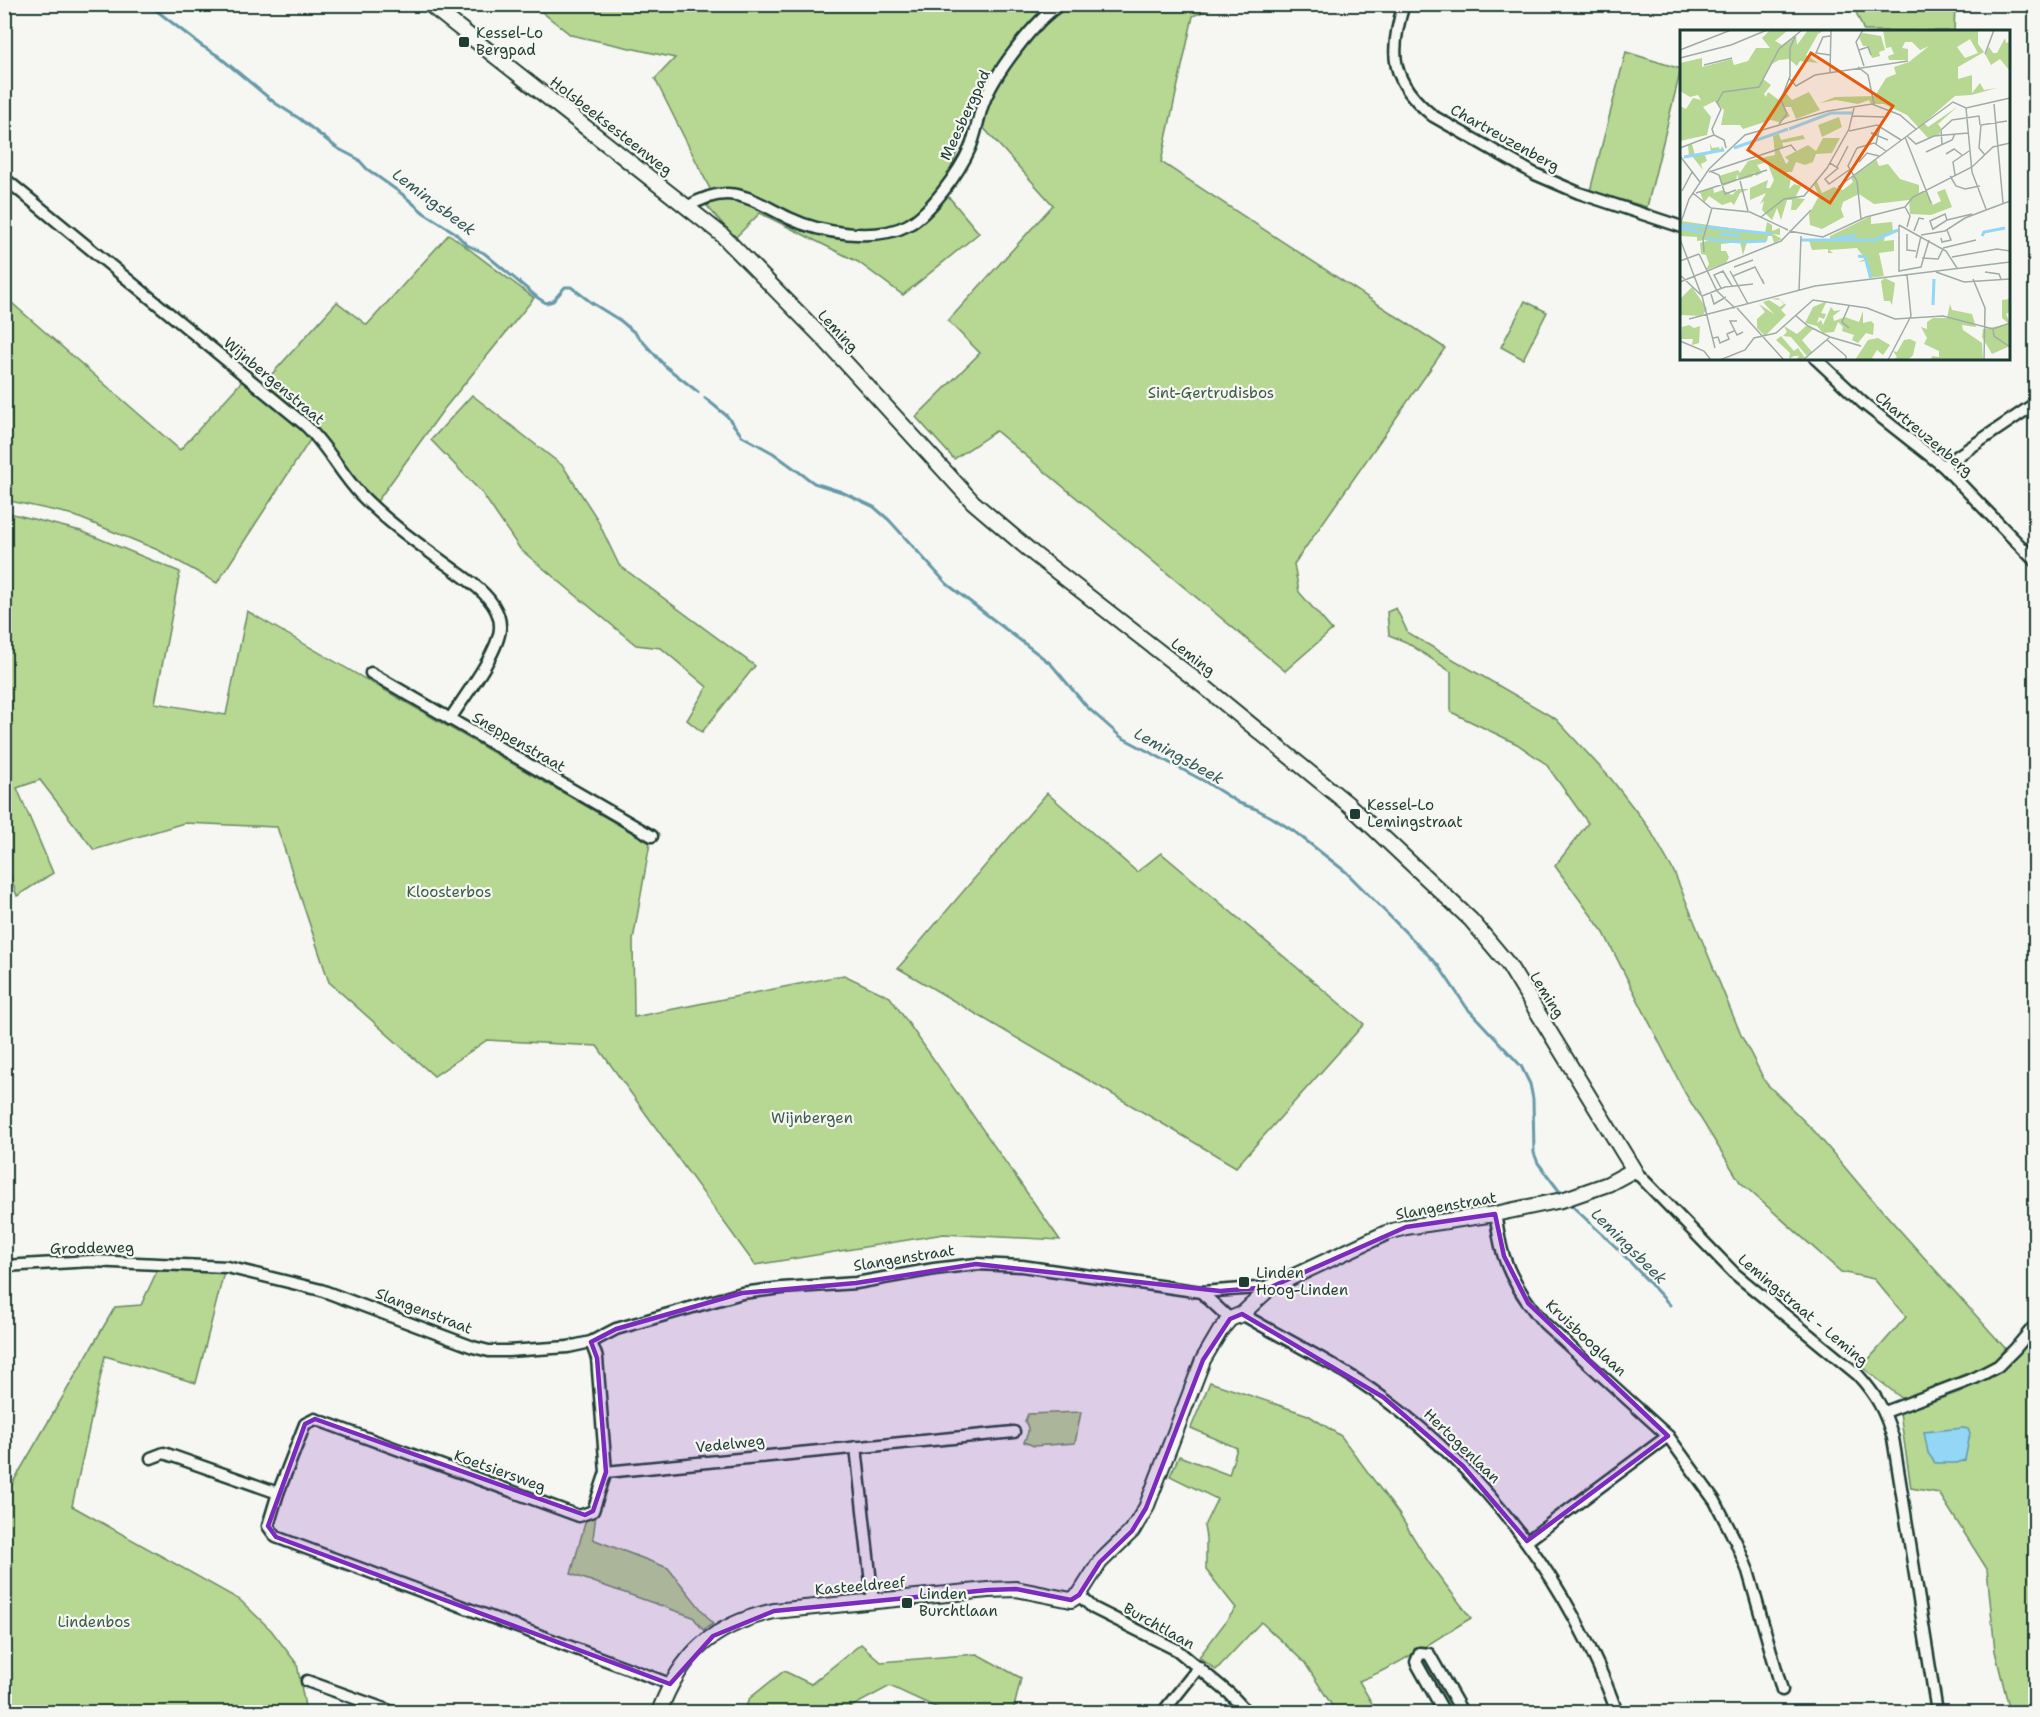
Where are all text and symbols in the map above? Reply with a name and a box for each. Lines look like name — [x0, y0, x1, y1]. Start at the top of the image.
place label: Kessel-Lo Bergpad — [476, 23, 543, 60]
inset map — [1680, 30, 2010, 360]
marker: Kessel-Lo Bergpad — [457, 35, 471, 49]
street label: Meesbergpad — [935, 66, 995, 164]
street label: Holsbeeksesteenweg — [546, 72, 676, 180]
street label: Chartreuzenberg — [1447, 100, 1563, 176]
water label: Lemingsbeek — [388, 164, 480, 240]
street label: Leming — [813, 305, 863, 357]
street label: Wijnbergenstraat — [219, 333, 329, 429]
park label: Sint-Gertrudisbos — [1148, 383, 1274, 403]
street label: Chartreuzenberg — [1871, 387, 1977, 481]
street label: Leming — [1167, 633, 1219, 681]
street label: Sneppenstraat — [469, 707, 569, 777]
water label: Lemingsbeek — [1130, 723, 1228, 789]
place label: Kessel-Lo Lemingstraat — [1367, 795, 1463, 832]
marker: Kessel-Lo Lemingstraat — [1348, 807, 1362, 821]
park label: Kloosterbos — [407, 882, 491, 902]
street label: Leming — [1525, 968, 1569, 1022]
park label: Wijnbergen — [771, 1108, 853, 1128]
street label: Slangenstraat — [1394, 1187, 1498, 1225]
water label: Lemingsbeek — [1586, 1203, 1672, 1289]
street label: Groddeweg — [50, 1237, 134, 1259]
street label: Slangenstraat — [852, 1240, 956, 1276]
street label: Lemingstraat - Leming — [1733, 1249, 1873, 1371]
place label: Linden Hoog-Linden — [1256, 1263, 1348, 1300]
marker: Linden Hoog-Linden — [1237, 1275, 1251, 1289]
street label: Slangenstraat — [373, 1283, 475, 1339]
street label: Kruisbooglaan — [1541, 1295, 1631, 1381]
street label: Hertogenlaan — [1419, 1404, 1505, 1488]
street label: Vedelweg — [694, 1430, 766, 1458]
street label: Koetsiersweg — [451, 1445, 549, 1497]
street label: Kasteeldreef — [814, 1572, 907, 1600]
place label: Linden Burchtlaan — [919, 1584, 998, 1621]
marker: Linden Burchtlaan — [900, 1596, 914, 1610]
street label: Burchtlaan — [1120, 1598, 1198, 1654]
park label: Lindenbos — [57, 1612, 131, 1632]

